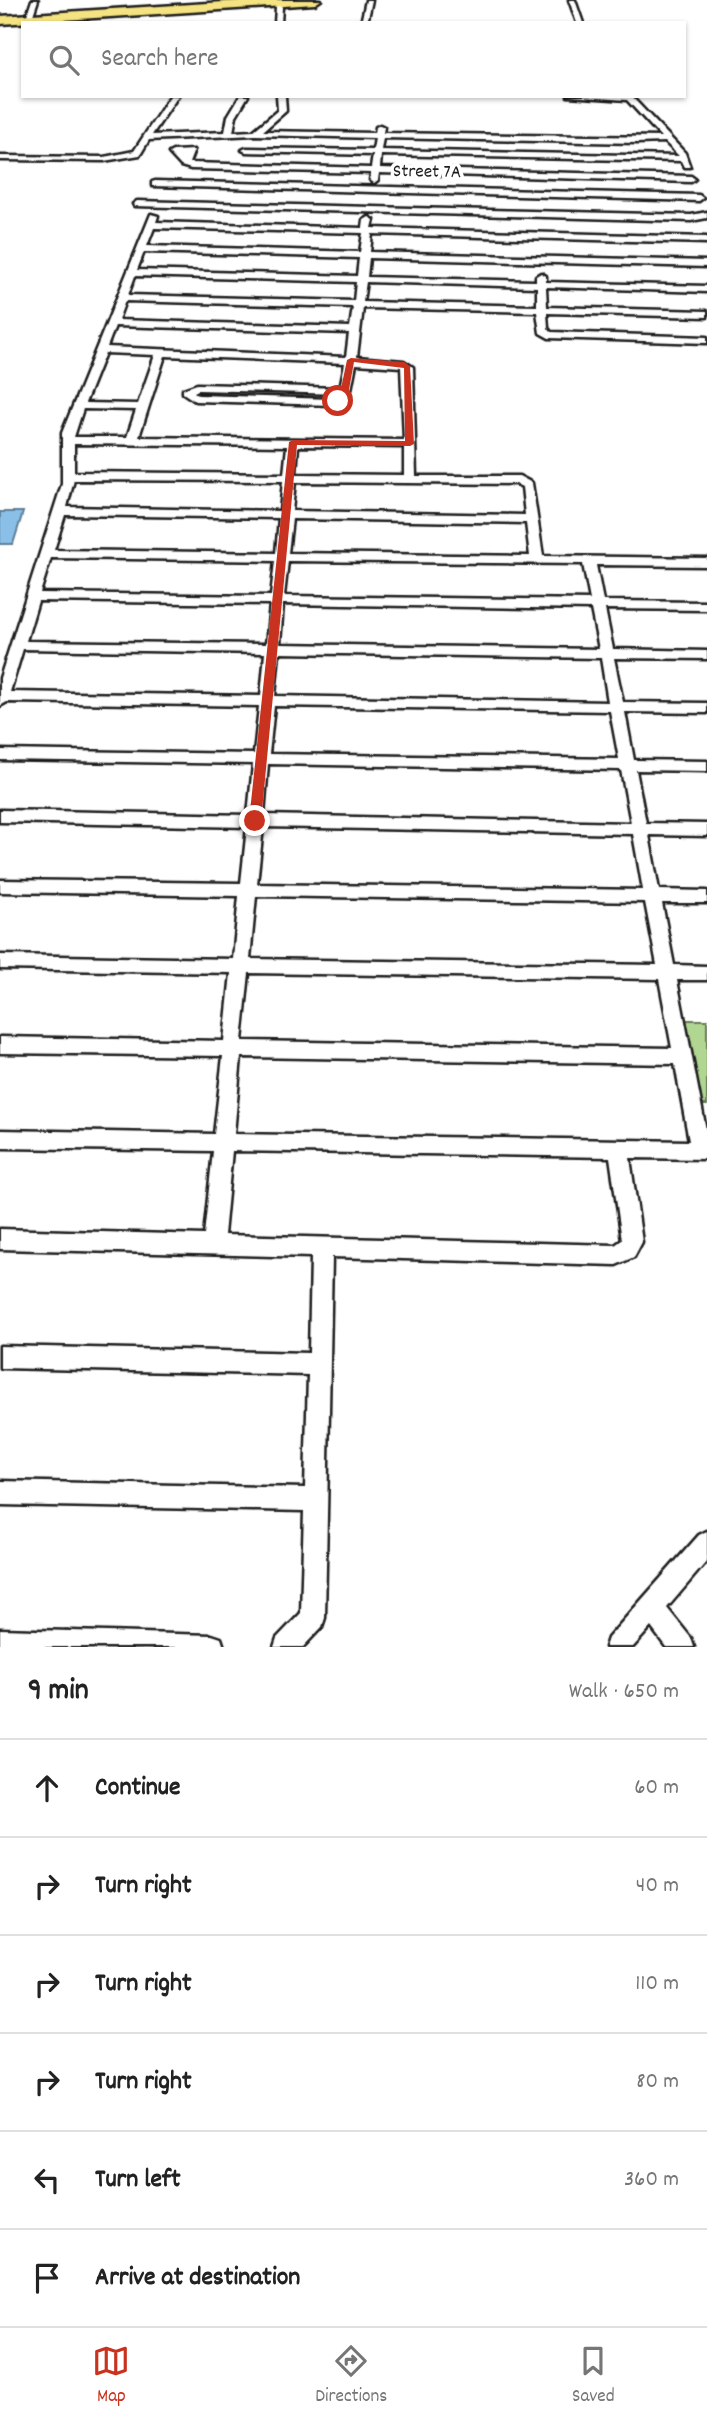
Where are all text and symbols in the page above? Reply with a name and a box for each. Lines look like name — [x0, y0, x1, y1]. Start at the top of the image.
search box — [21, 21, 686, 98]
icon: search — [45, 41, 83, 79]
text: Search here — [101, 41, 219, 78]
street label: Street 7A — [393, 159, 461, 187]
route start — [322, 385, 353, 416]
route end — [239, 805, 270, 836]
text: 9 min — [28, 1671, 89, 1714]
text: Walk · 650 m — [569, 1676, 679, 1709]
icon: ahead — [28, 1769, 66, 1807]
text: Continue — [95, 1770, 180, 1807]
text: 60 m — [634, 1772, 679, 1805]
icon: right — [28, 1867, 66, 1905]
text: Turn right — [95, 1868, 192, 1905]
text: 40 m — [636, 1870, 679, 1903]
icon: right — [28, 1965, 66, 2003]
text: Turn right — [95, 1966, 192, 2003]
text: 110 m — [635, 1968, 679, 2001]
icon: right — [28, 2063, 66, 2101]
text: Turn right — [95, 2064, 192, 2101]
text: 80 m — [636, 2066, 679, 2099]
icon: left — [28, 2161, 66, 2199]
text: Turn left — [95, 2162, 181, 2199]
text: 360 m — [624, 2164, 679, 2197]
icon: arrive — [28, 2259, 66, 2297]
text: Arrive at destination — [95, 2260, 300, 2297]
tab: Map — [92, 2342, 130, 2411]
tab: Directions — [315, 2342, 387, 2411]
tab: Saved — [572, 2342, 615, 2411]

